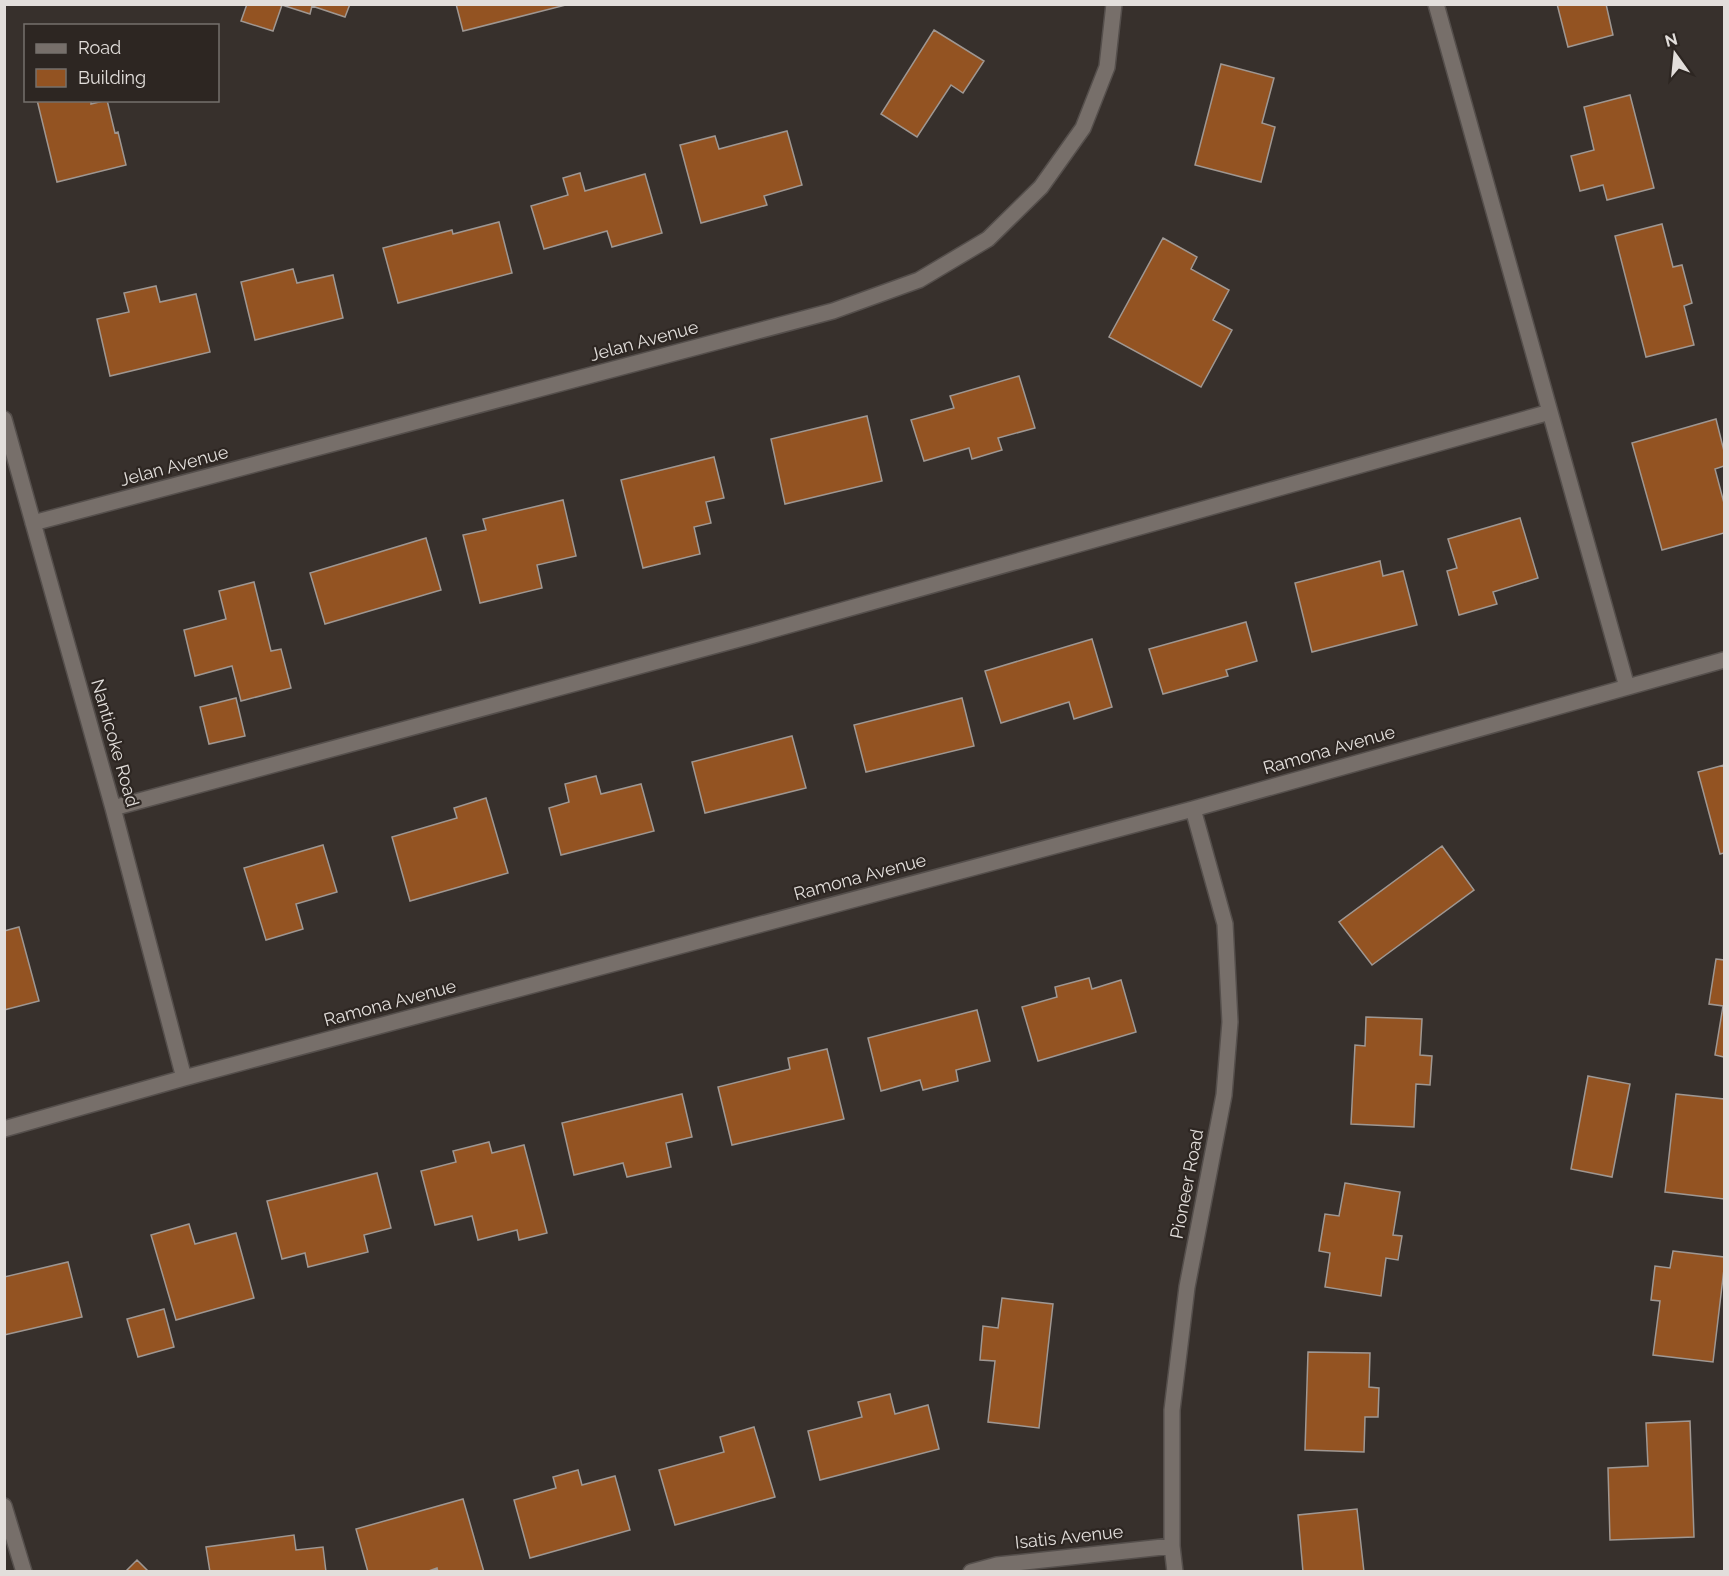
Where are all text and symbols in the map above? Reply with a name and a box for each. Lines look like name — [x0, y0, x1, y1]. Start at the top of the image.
legend — [24, 24, 219, 102]
north arrow — [1645, 24, 1705, 84]
text: N — [1663, 29, 1680, 51]
text: Road — [78, 37, 121, 58]
text: Building — [78, 67, 146, 88]
street label: Jelan Avenue — [587, 316, 701, 365]
street label: Jelan Avenue — [117, 441, 231, 490]
street label: Nanticoke Road — [87, 677, 144, 809]
street label: Ramona Avenue — [1261, 721, 1398, 778]
street label: Ramona Avenue — [791, 849, 929, 904]
street label: Ramona Avenue — [321, 975, 459, 1030]
street label: Pioneer Road — [1166, 1127, 1207, 1240]
street label: Isatis Avenue — [1014, 1520, 1124, 1553]

